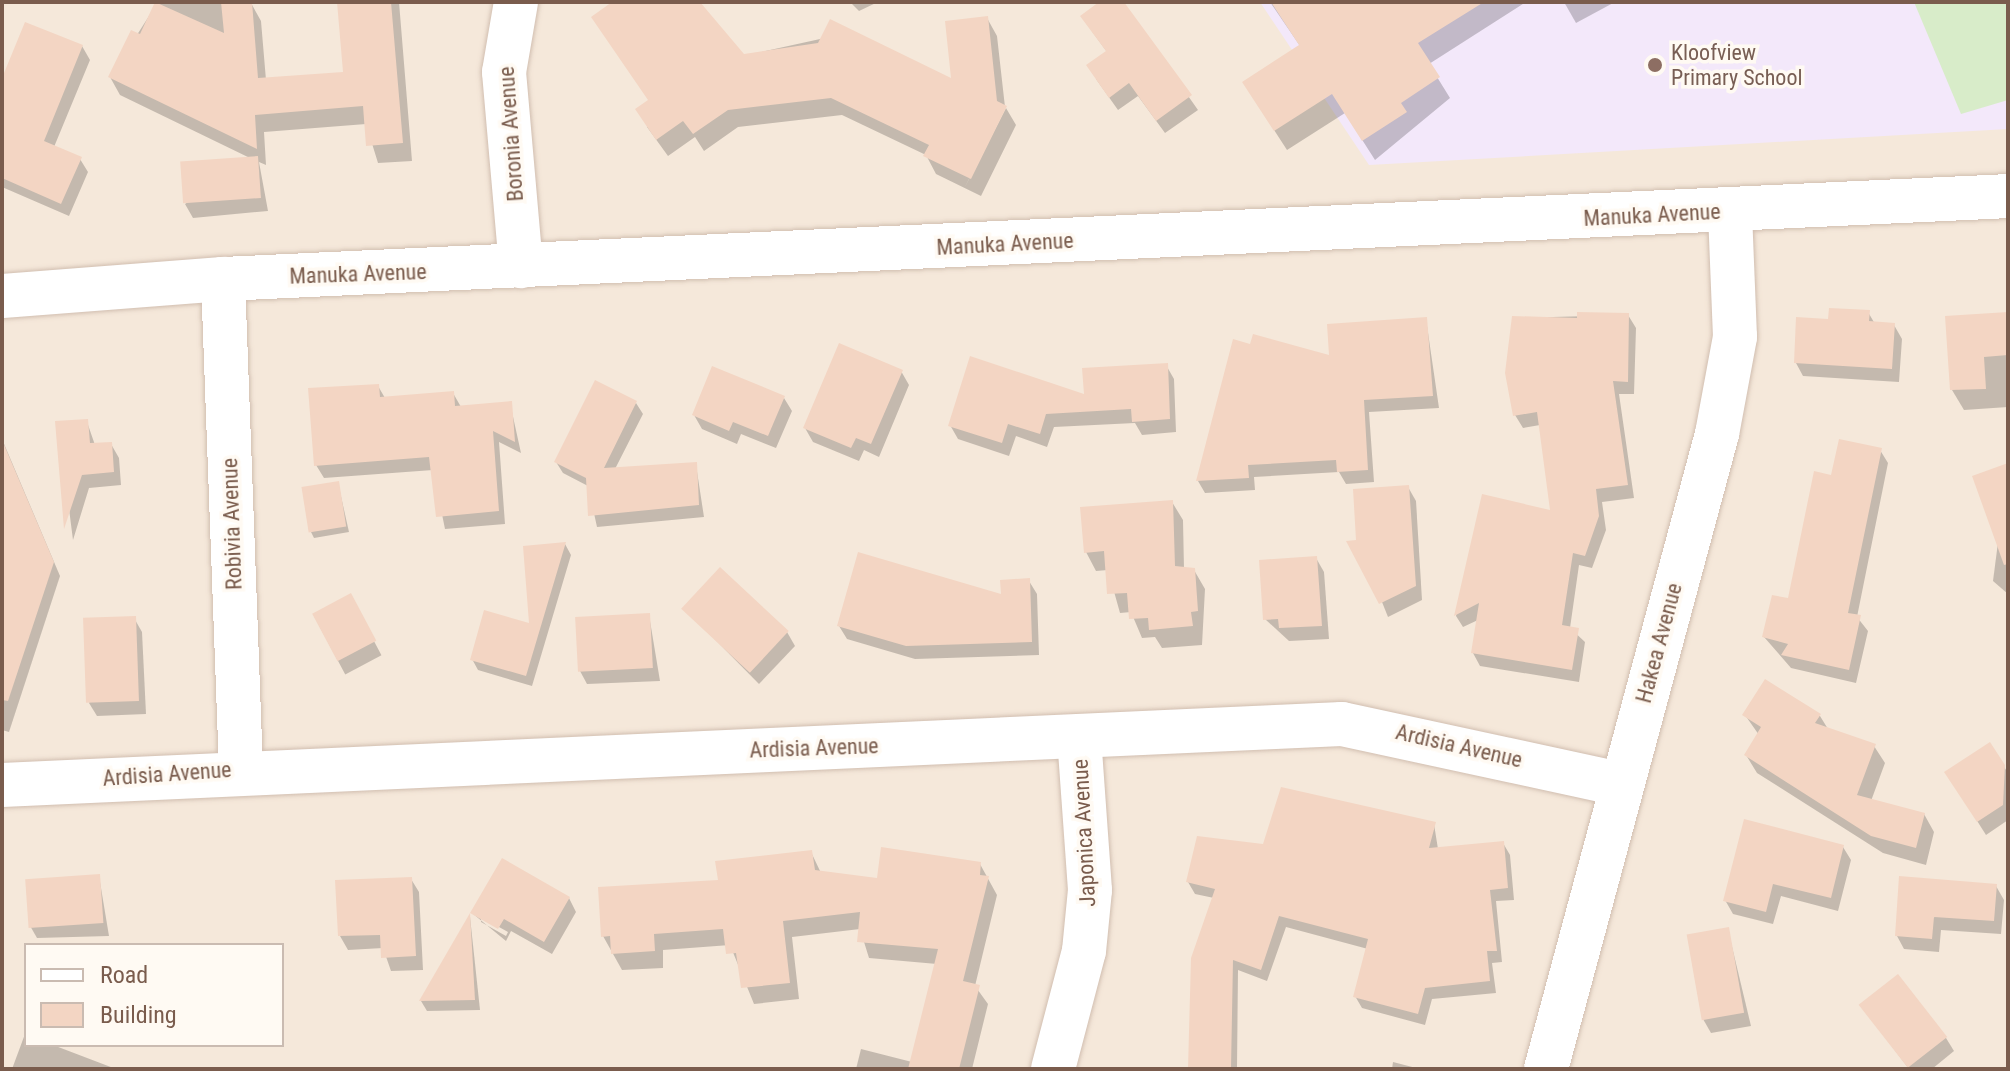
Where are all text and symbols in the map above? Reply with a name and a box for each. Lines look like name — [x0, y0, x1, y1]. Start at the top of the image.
place label: Kloofview Primary School — [1671, 39, 1802, 90]
marker: Kloofview Primary School — [1646, 56, 1664, 74]
street label: Boronia Avenue — [493, 66, 529, 202]
street label: Manuka Avenue — [1583, 198, 1721, 232]
street label: Manuka Avenue — [936, 227, 1074, 261]
street label: Manuka Avenue — [289, 258, 427, 290]
street label: Robivia Avenue — [217, 458, 247, 590]
street label: Hakea Avenue — [1630, 580, 1688, 706]
street label: Ardisia Avenue — [1393, 719, 1525, 773]
street label: Ardisia Avenue — [749, 733, 879, 763]
street label: Ardisia Avenue — [102, 756, 232, 792]
street label: Japonica Avenue — [1067, 758, 1101, 908]
legend — [24, 943, 284, 1047]
text: Road — [100, 961, 148, 989]
text: Building — [100, 1001, 177, 1029]

